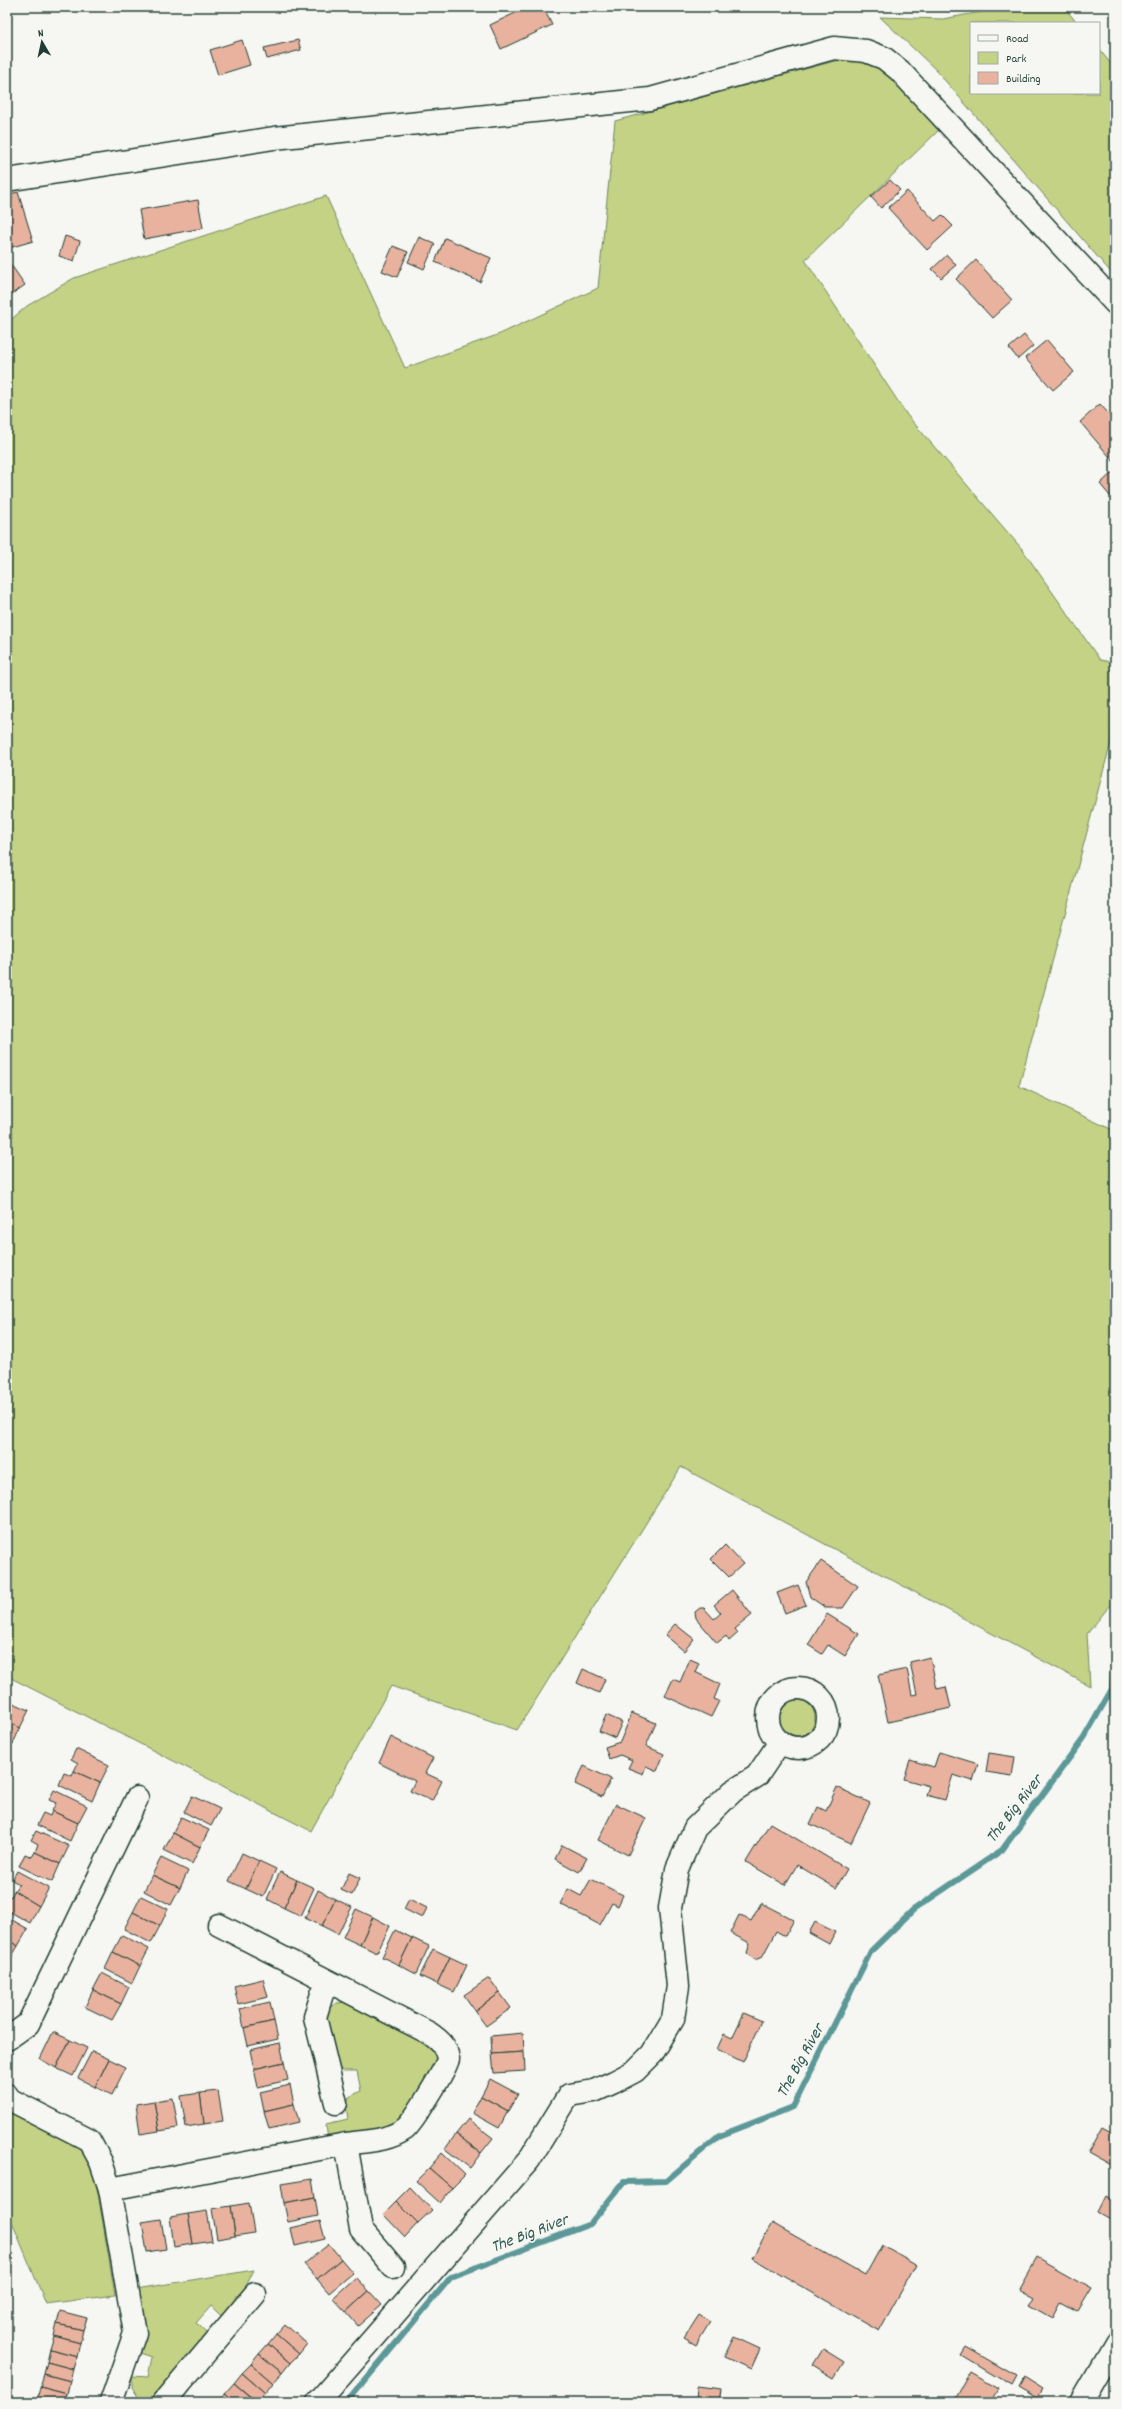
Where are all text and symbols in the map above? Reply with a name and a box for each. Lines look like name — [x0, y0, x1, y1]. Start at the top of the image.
north arrow — [22, 22, 62, 62]
legend — [970, 22, 1100, 94]
text: N — [37, 26, 45, 42]
text: Road — [1006, 31, 1028, 48]
text: Park — [1006, 51, 1027, 68]
text: Building — [1006, 71, 1041, 88]
water label: The Big River — [981, 1769, 1051, 1849]
water label: The Big River — [772, 2019, 833, 2103]
water label: The Big River — [488, 2209, 574, 2260]

